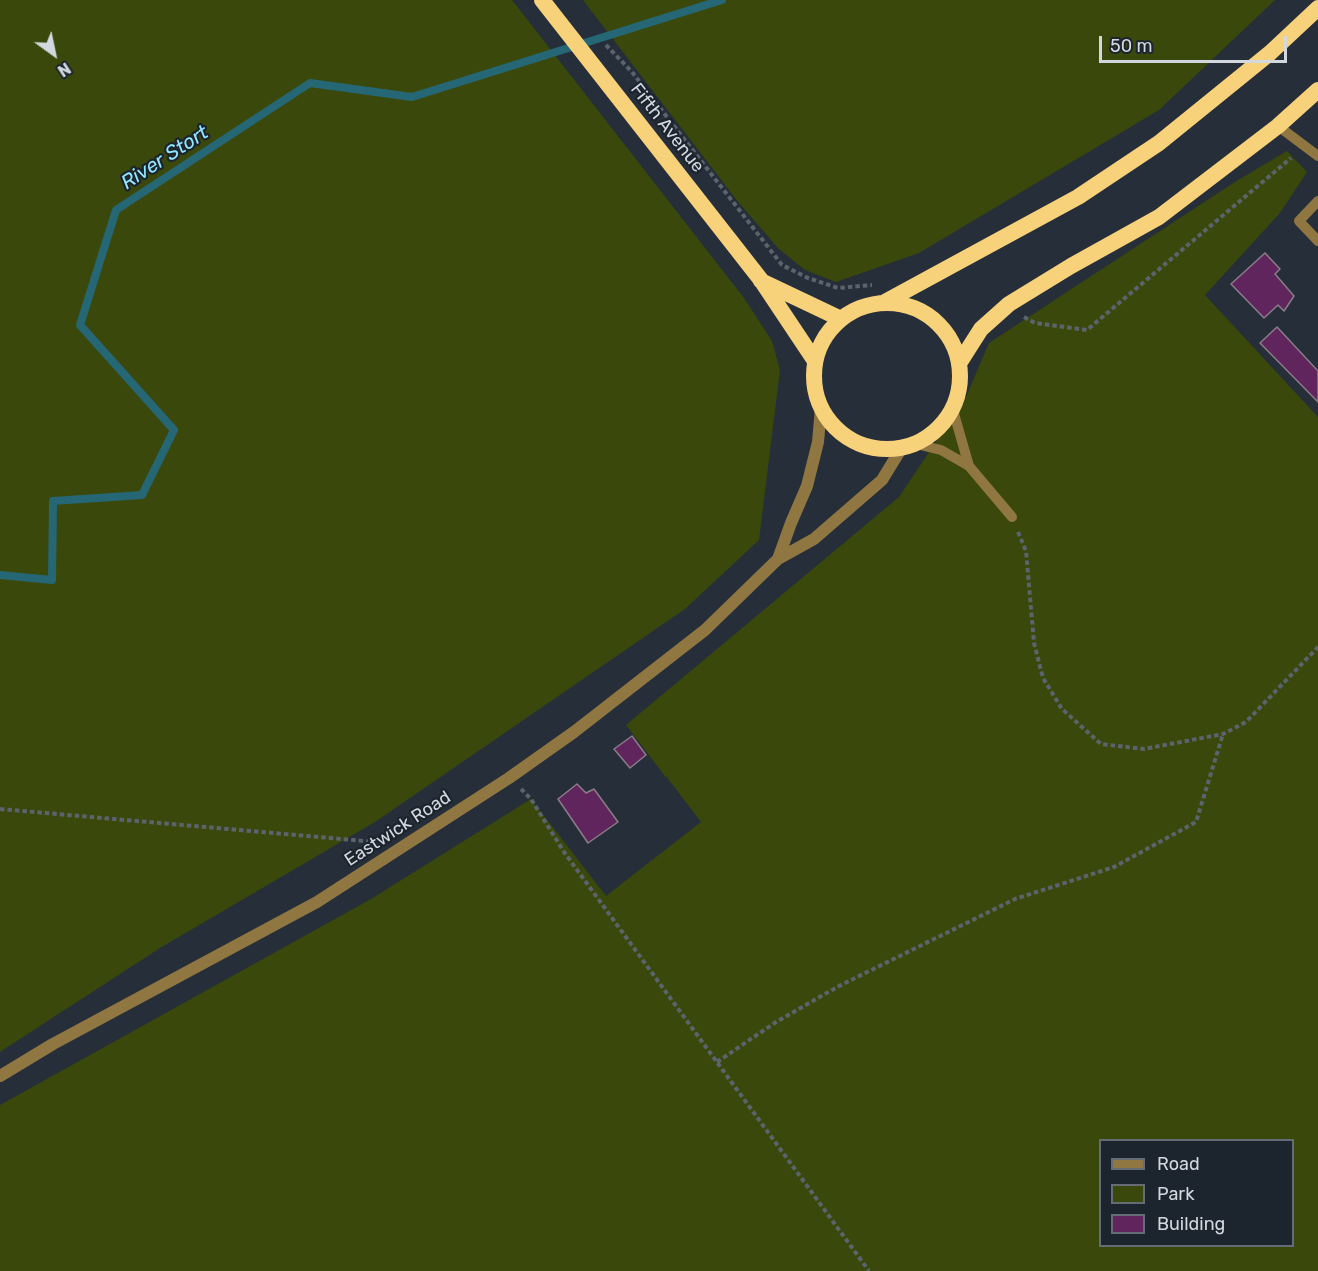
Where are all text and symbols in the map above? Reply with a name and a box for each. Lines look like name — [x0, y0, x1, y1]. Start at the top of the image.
north arrow — [24, 24, 84, 84]
scale bar — [1102, 24, 1290, 62]
text: 50 m — [1110, 35, 1153, 57]
text: N — [54, 58, 74, 81]
street label: Fifth Avenue — [625, 79, 709, 177]
water label: River Stort — [117, 121, 213, 195]
street label: Eastwick Road — [341, 787, 455, 871]
legend — [1099, 1139, 1294, 1247]
text: Road — [1157, 1153, 1200, 1175]
text: Park — [1157, 1183, 1194, 1205]
text: Building — [1157, 1213, 1225, 1235]

